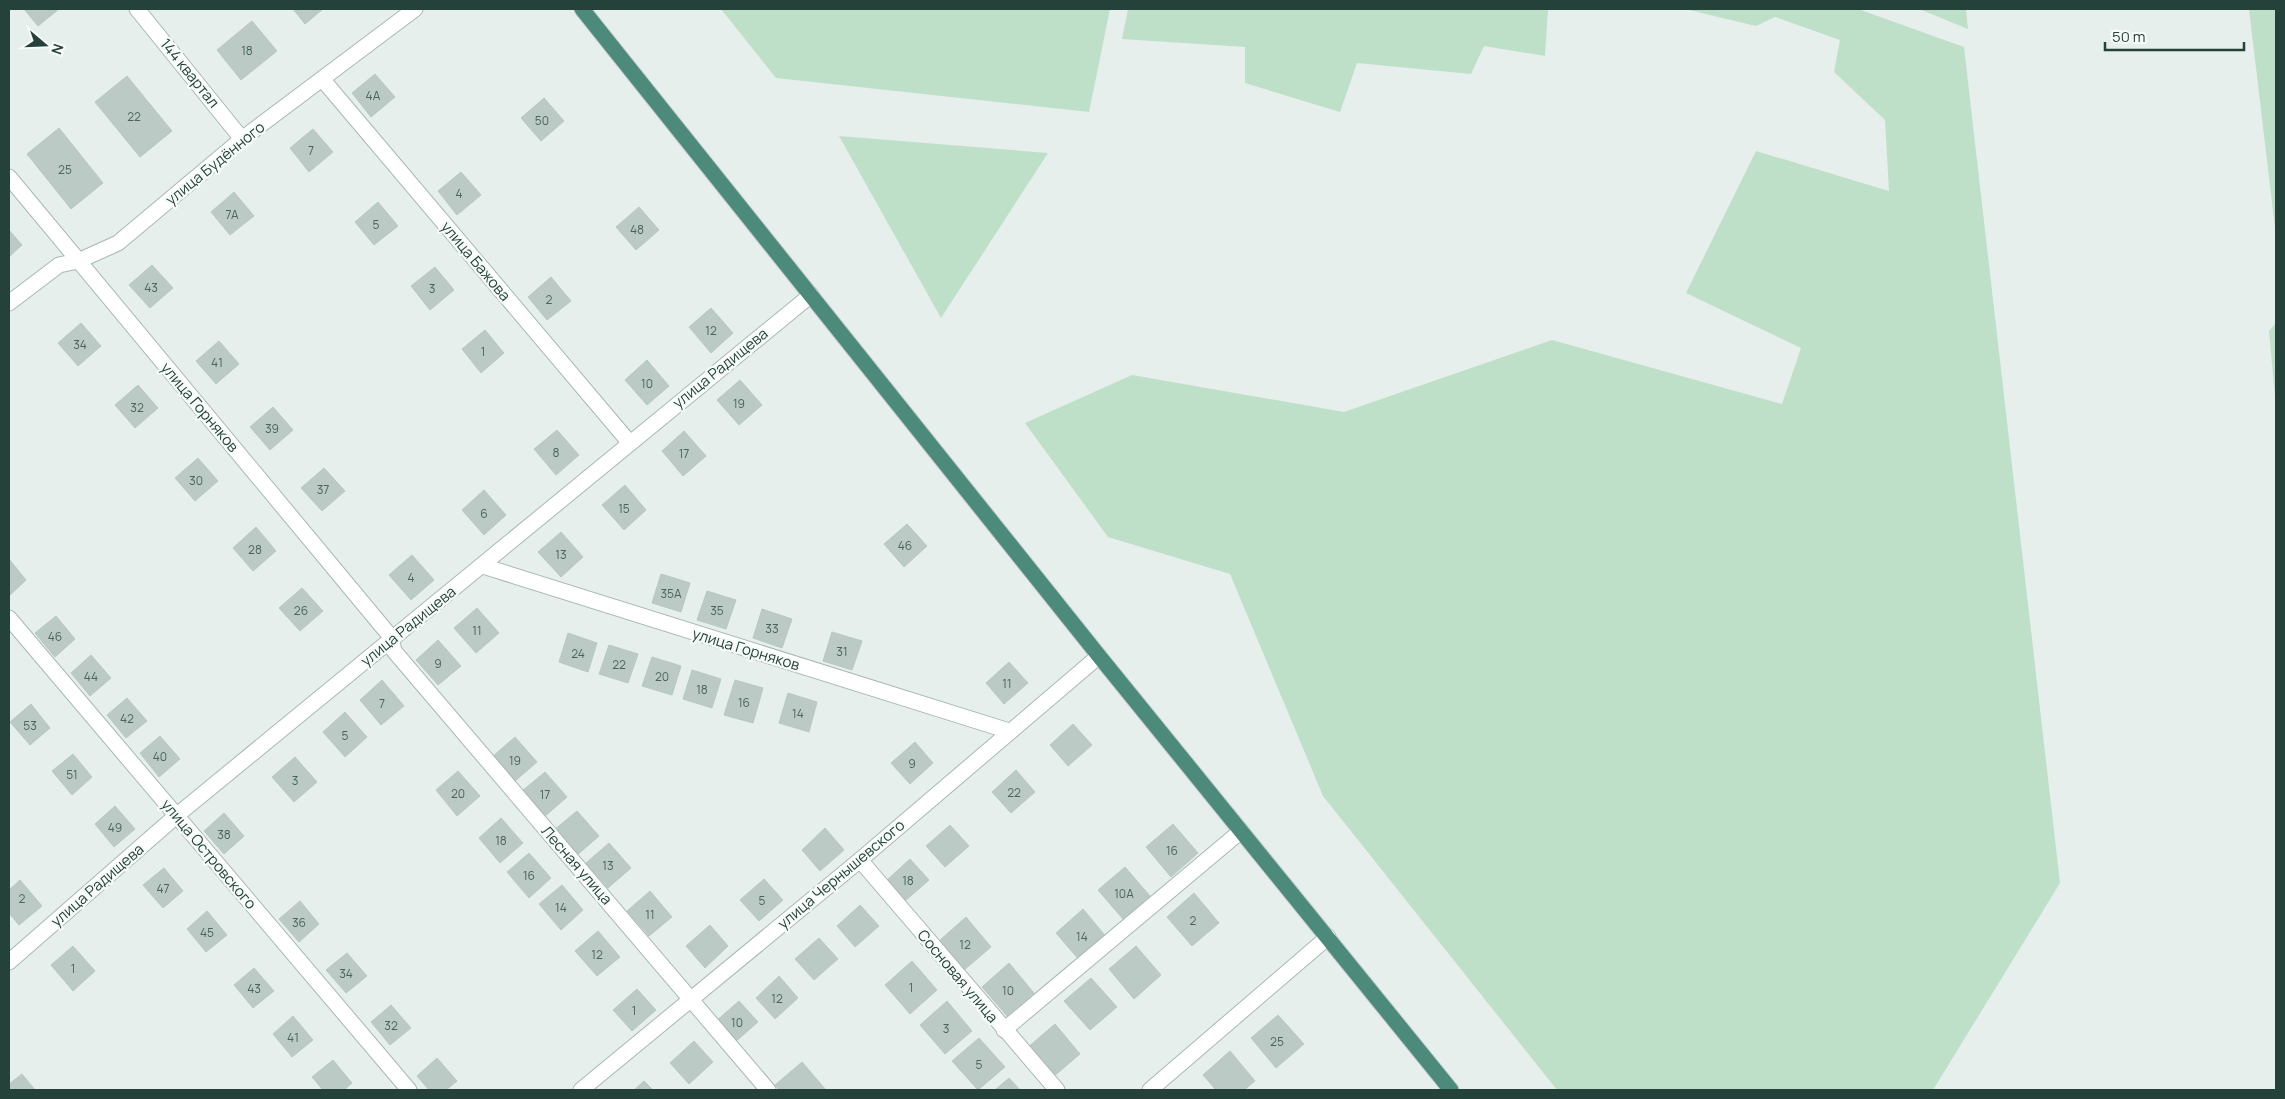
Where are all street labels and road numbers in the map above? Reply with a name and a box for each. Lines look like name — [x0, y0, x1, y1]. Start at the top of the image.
street label: 144 квартал — [156, 34, 224, 112]
street label: улица Будённого — [161, 116, 269, 210]
street label: улица Бажова — [436, 217, 516, 305]
street label: улица Радищева — [668, 323, 772, 413]
street label: улица Горняков — [156, 358, 244, 456]
street label: улица Радищева — [356, 581, 460, 671]
street label: улица Горняков — [690, 623, 802, 675]
street label: улица Островского — [157, 794, 261, 914]
street label: улица Чернышевского — [773, 814, 909, 933]
street label: Лесная улица — [537, 821, 617, 909]
street label: улица Радищева — [46, 839, 148, 931]
street label: Сосновая улица — [913, 925, 1003, 1027]

